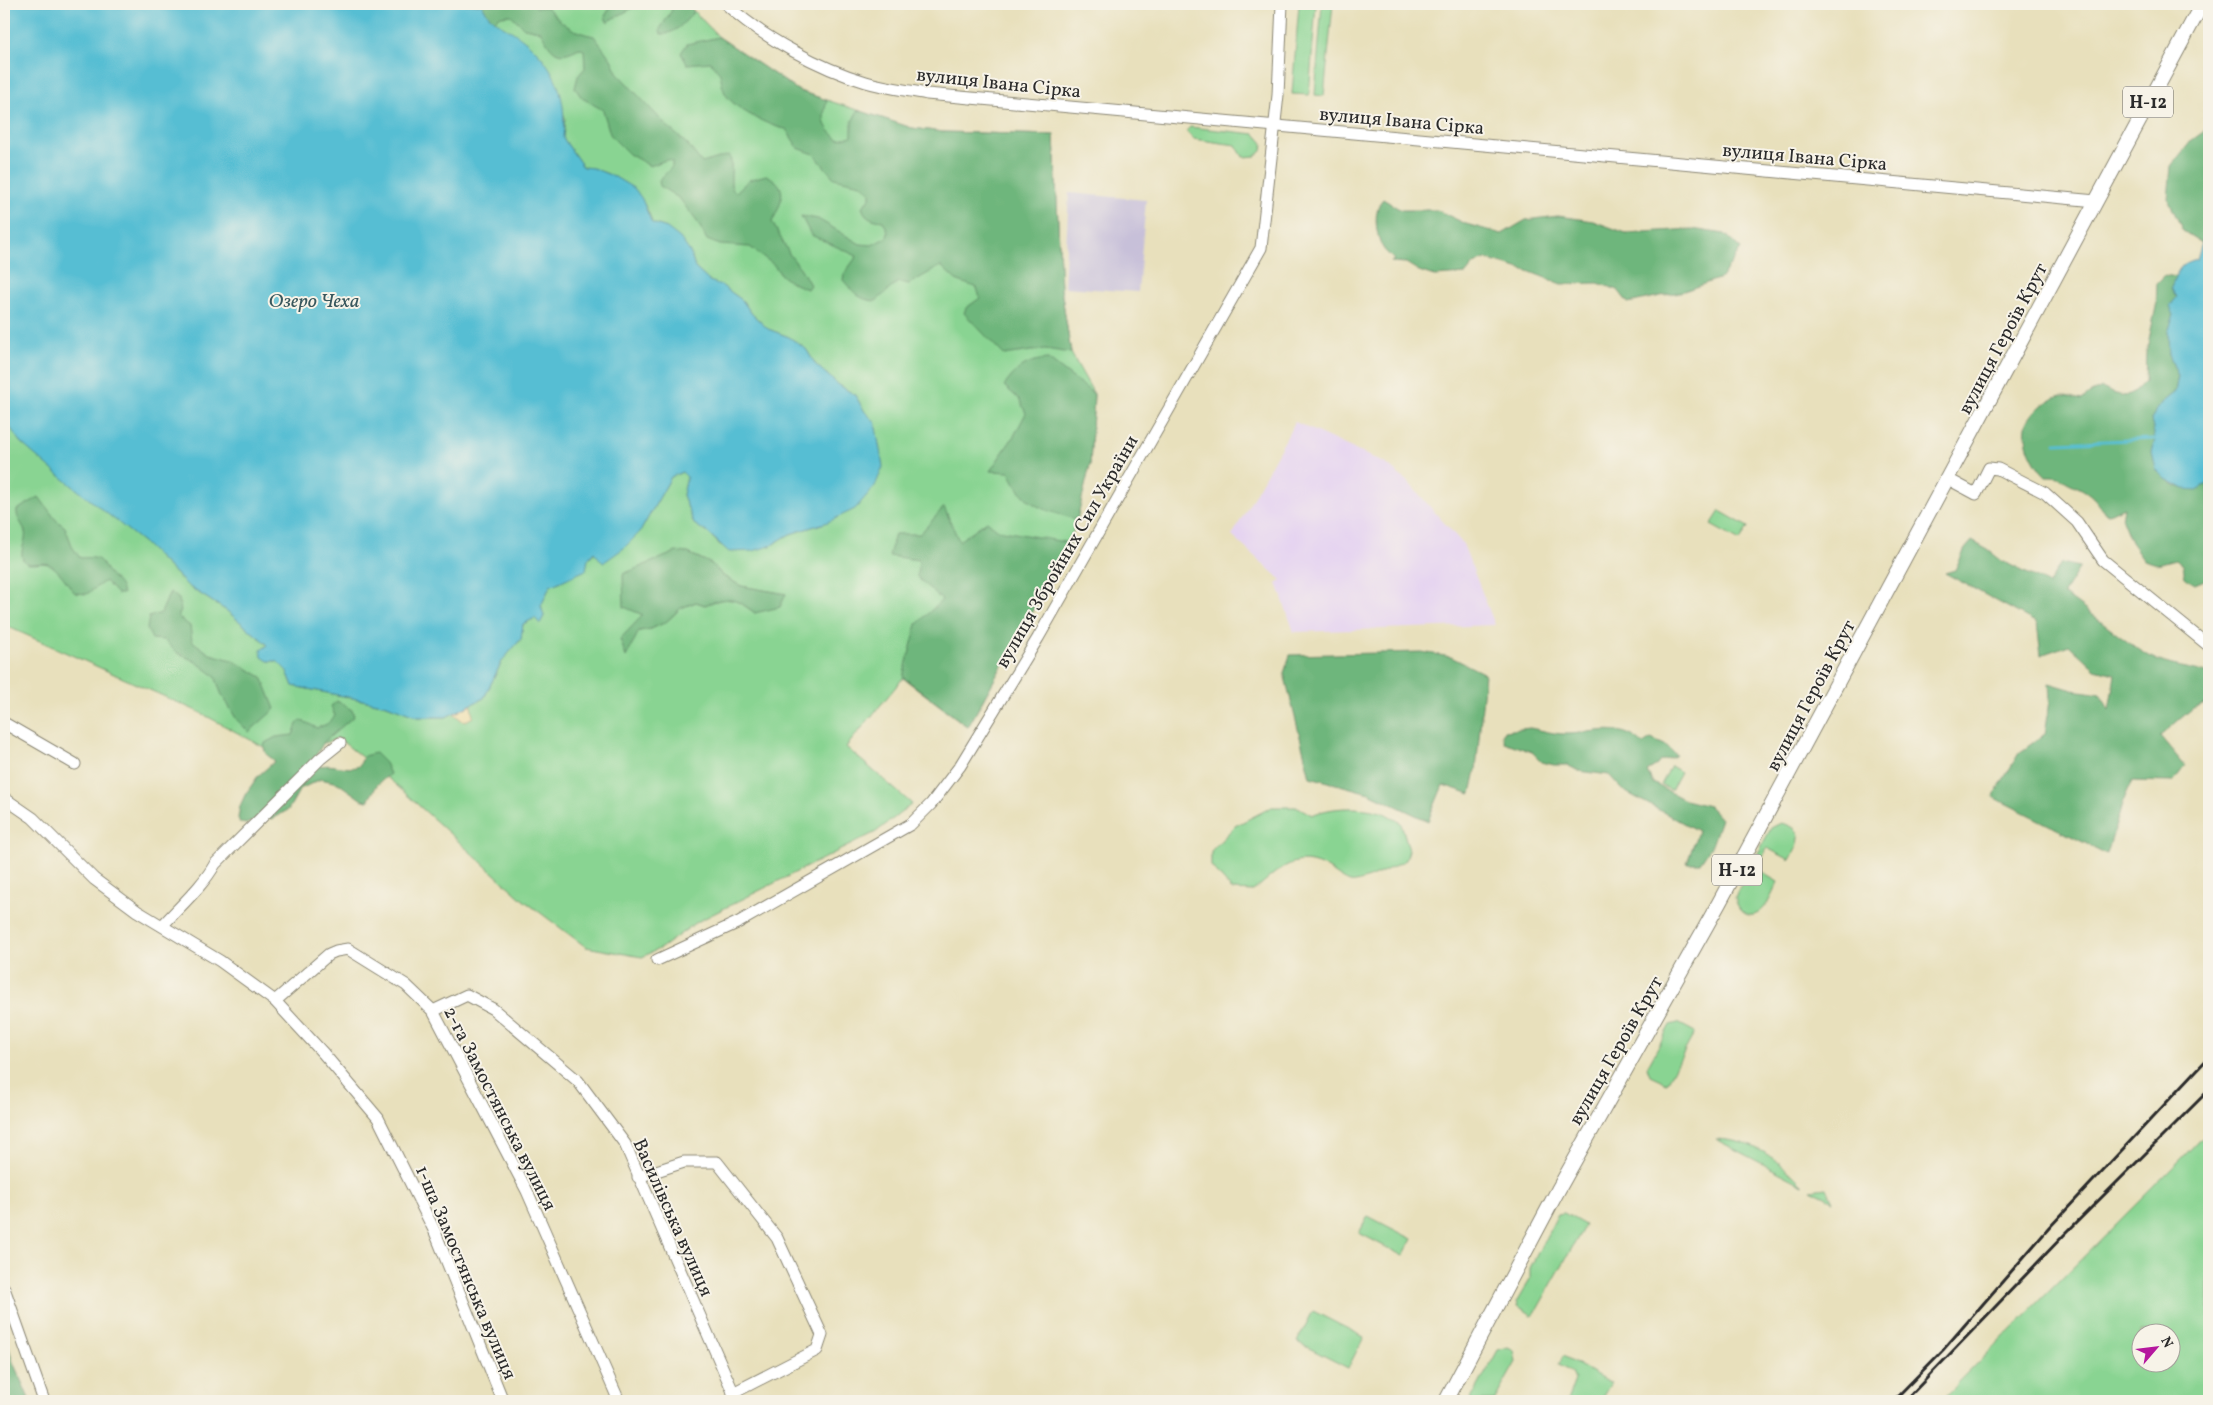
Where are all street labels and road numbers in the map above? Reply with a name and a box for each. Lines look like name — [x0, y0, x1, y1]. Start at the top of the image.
street label: вулиця Івана Сірка — [915, 62, 1082, 106]
road number: Н-12 — [2123, 86, 2173, 118]
street label: вулиця Івана Сірка — [1318, 102, 1485, 142]
street label: вулиця Івана Сірка — [1721, 138, 1888, 178]
street label: вулиця Героїв Крут — [1953, 258, 2055, 419]
street label: вулиця Збройних Сил України — [990, 431, 1145, 673]
street label: вулиця Героїв Крут — [1761, 615, 1863, 776]
road number: Н-12 — [1712, 854, 1762, 886]
street label: вулиця Героїв Крут — [1563, 971, 1670, 1130]
street label: 2-га Замостянська вулиця — [436, 1002, 562, 1216]
street label: Василівська вулиця — [626, 1135, 719, 1301]
street label: 1-ша Замостянська вулиця — [408, 1162, 522, 1384]

